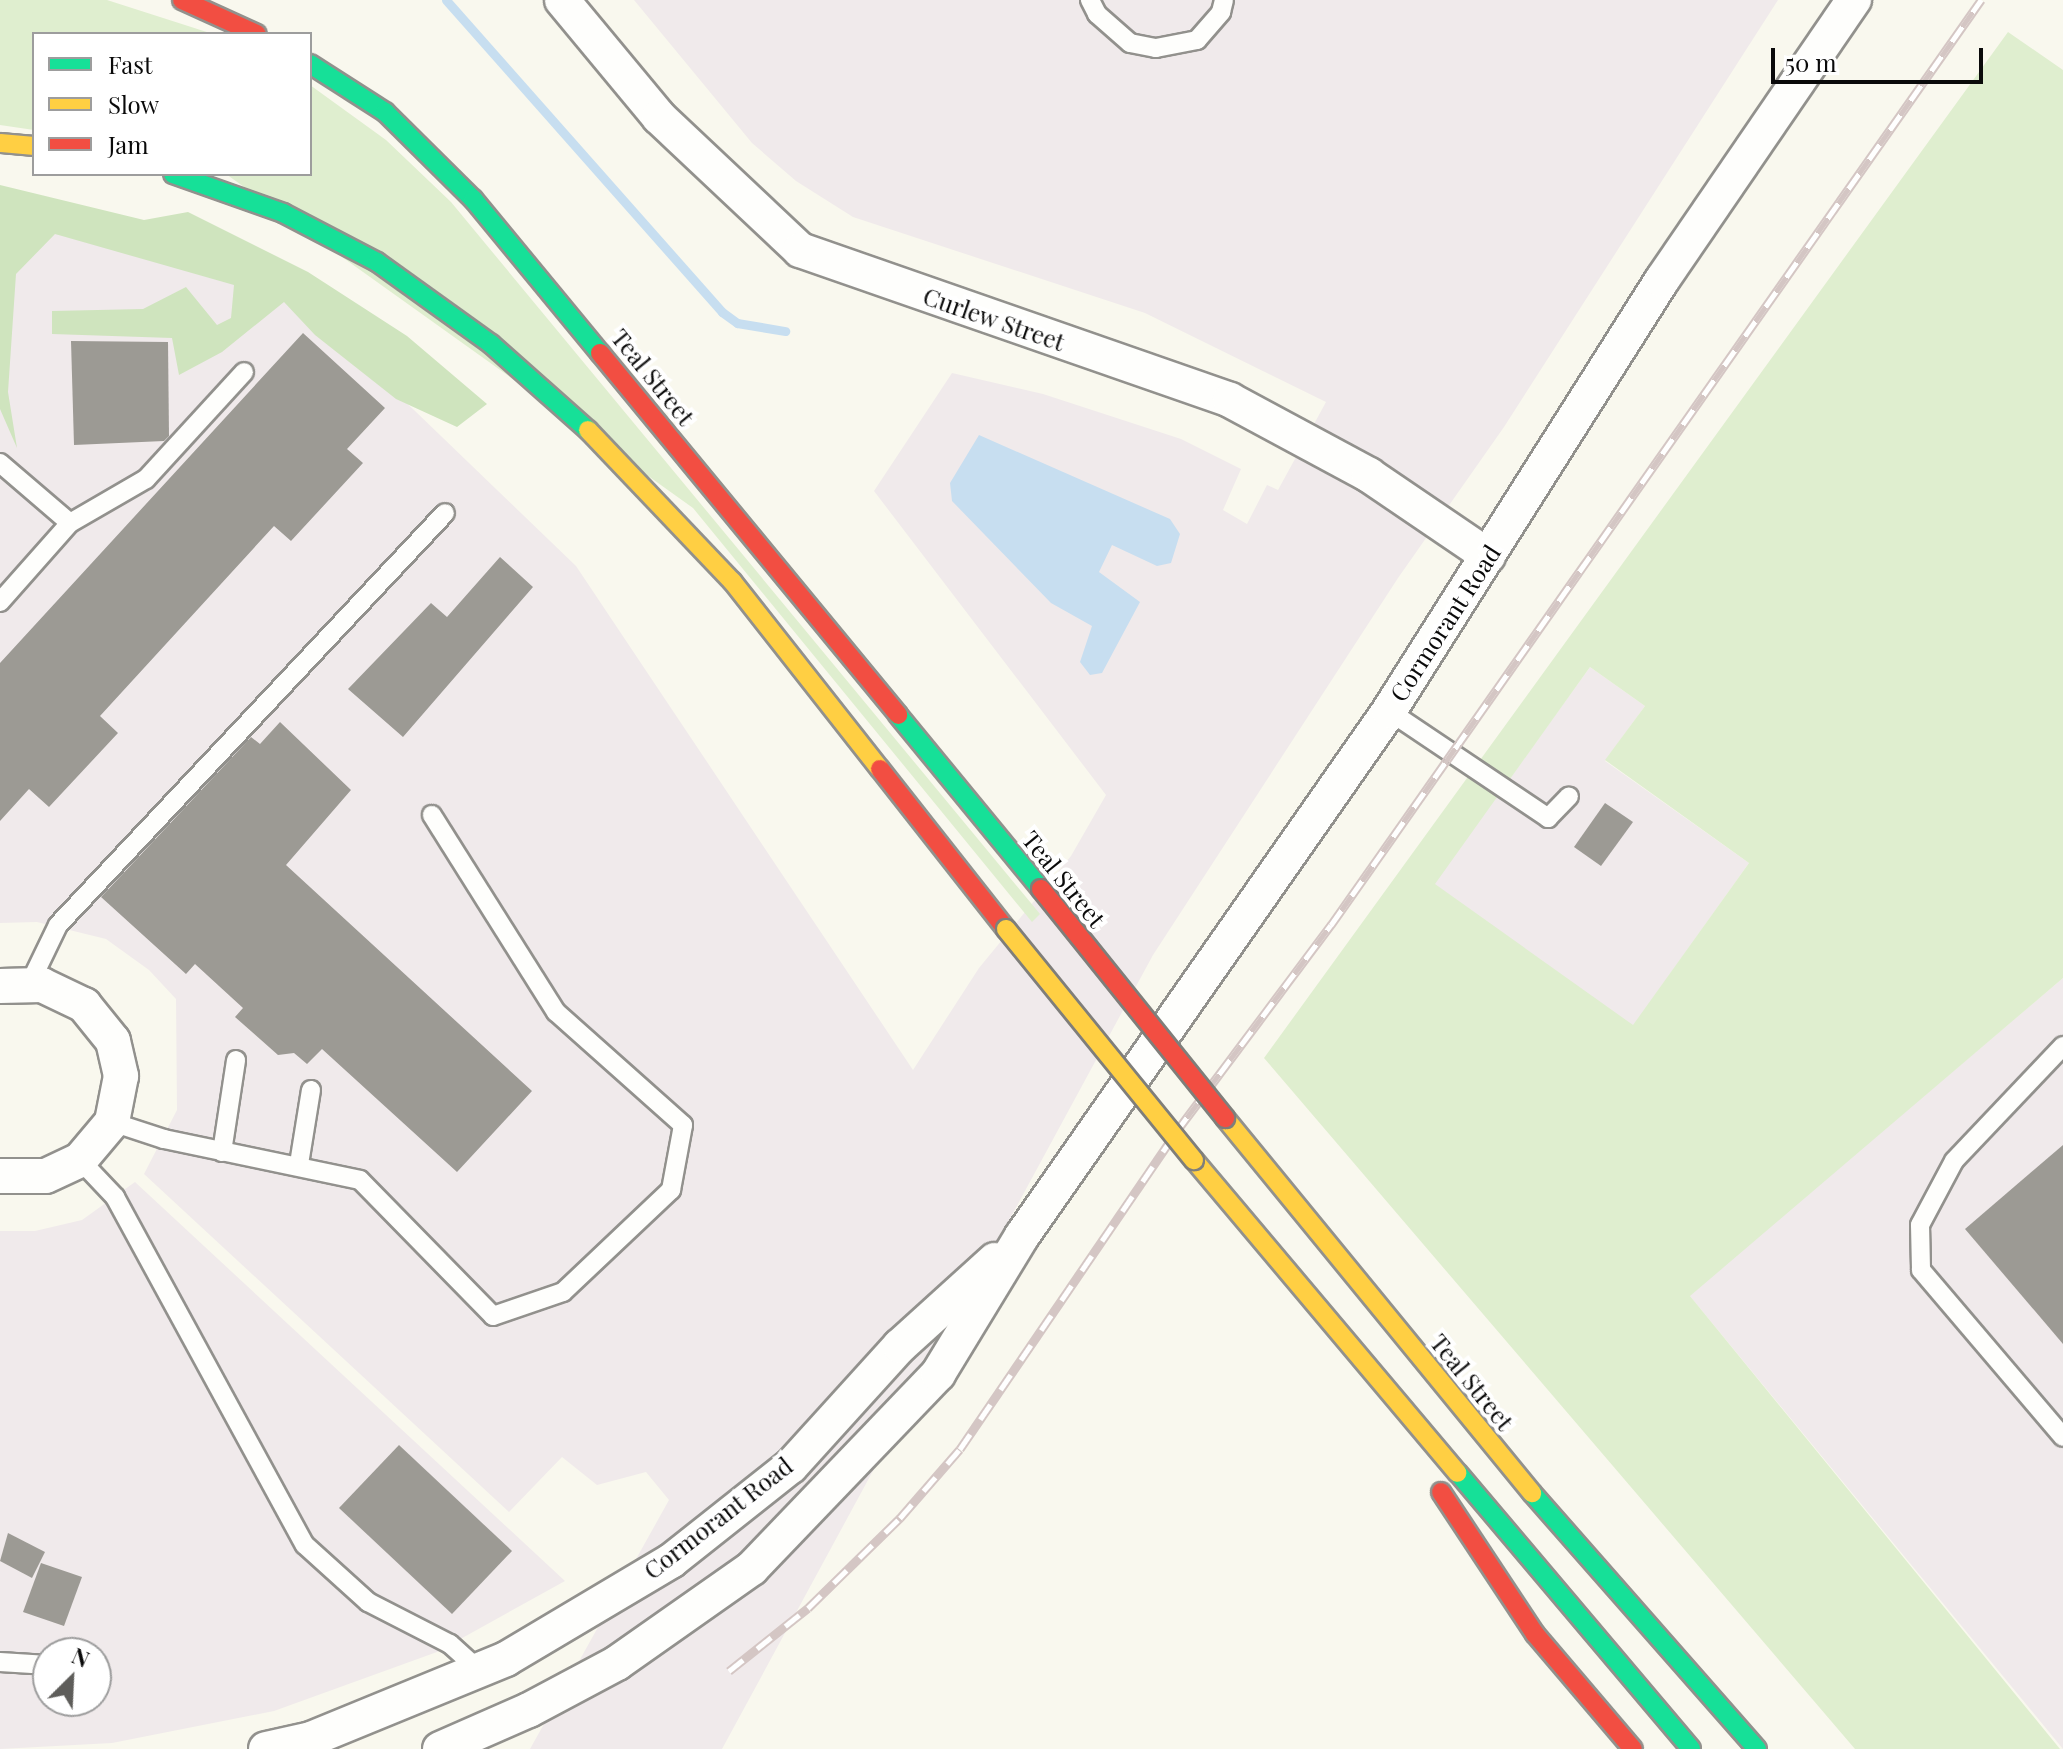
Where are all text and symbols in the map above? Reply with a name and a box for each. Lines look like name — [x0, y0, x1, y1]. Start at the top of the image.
legend — [32, 32, 312, 176]
scale bar — [1775, 32, 1987, 82]
text: 50 m — [1785, 46, 1837, 78]
text: Fast — [108, 48, 153, 80]
text: Slow — [108, 88, 159, 120]
text: Jam — [108, 128, 149, 160]
street label: Curlew Street — [919, 281, 1069, 357]
street label: Teal Street — [606, 323, 700, 431]
street label: Cormorant Road — [1384, 539, 1506, 707]
street label: Teal Street — [1017, 825, 1111, 933]
street label: Teal Street — [1425, 1328, 1519, 1436]
street label: Cormorant Road — [638, 1451, 798, 1585]
north arrow — [32, 1637, 112, 1717]
text: N — [68, 1640, 94, 1674]

